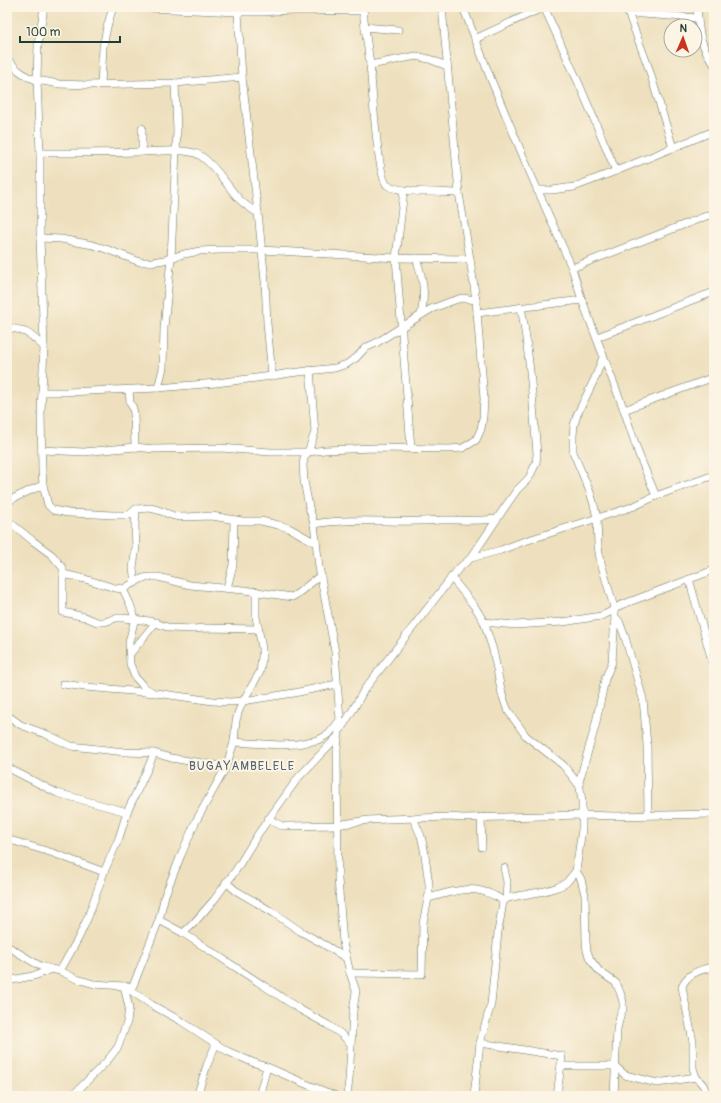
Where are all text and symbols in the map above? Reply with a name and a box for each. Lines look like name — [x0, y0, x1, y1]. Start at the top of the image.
scale bar — [20, 18, 120, 44]
north arrow — [663, 18, 703, 58]
text: N — [679, 22, 688, 35]
text: 100 m — [26, 25, 61, 40]
district label: BUGAYAMBELELE — [189, 759, 295, 774]

